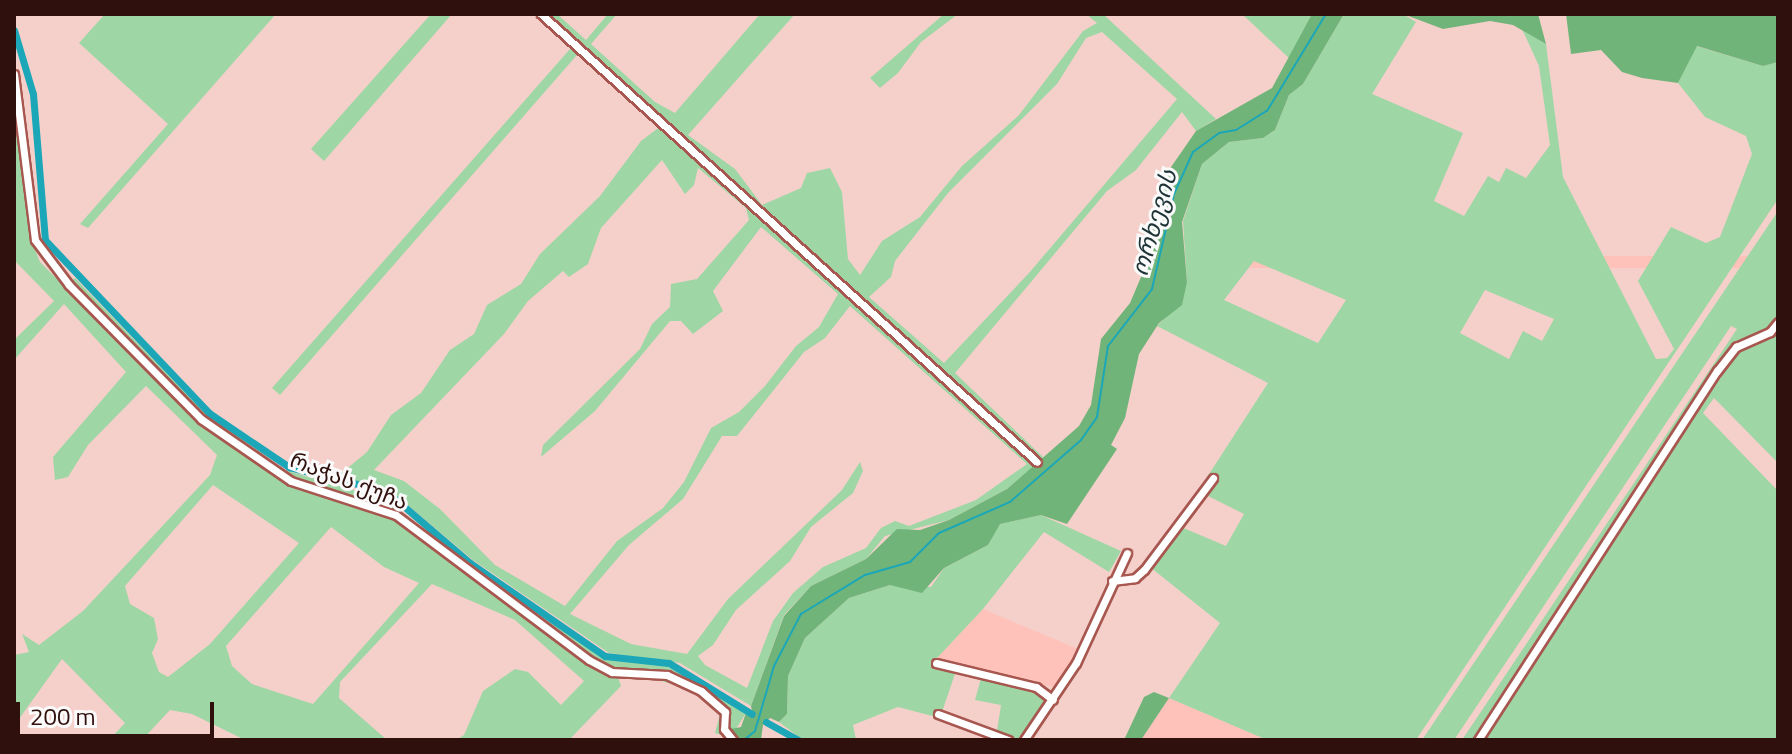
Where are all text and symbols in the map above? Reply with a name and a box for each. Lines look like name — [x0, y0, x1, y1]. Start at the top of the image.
water label: ორხევის — [1125, 167, 1183, 279]
street label: რაჭას ქუჩა — [286, 446, 412, 516]
scale bar — [20, 686, 218, 736]
text: 200 m — [30, 698, 96, 734]

